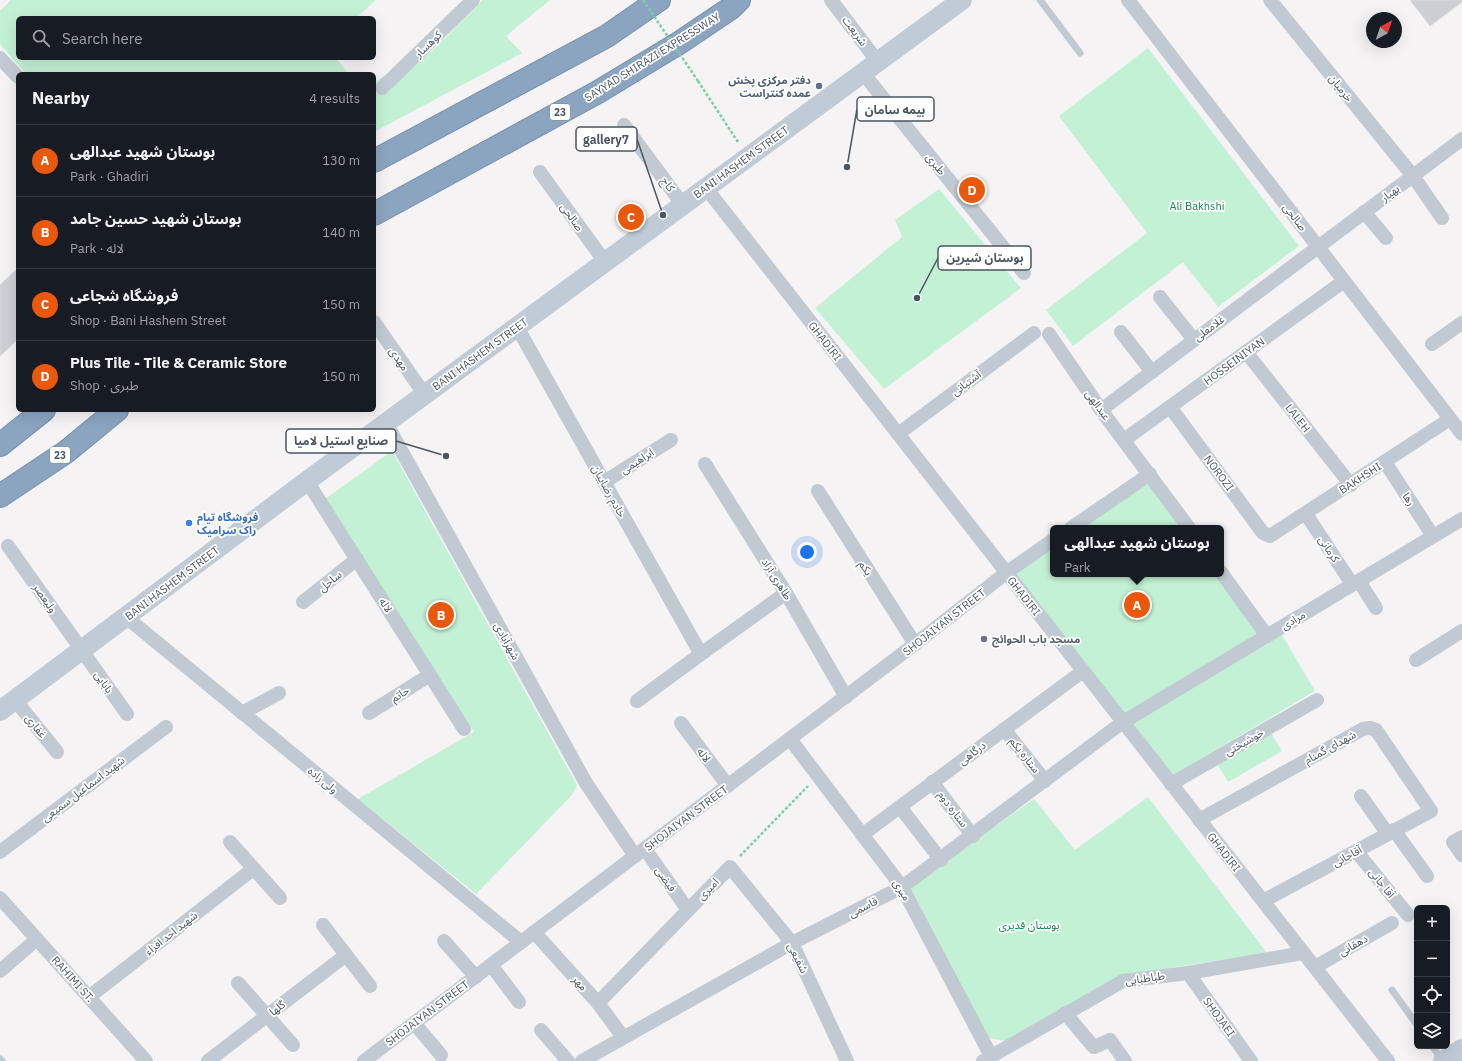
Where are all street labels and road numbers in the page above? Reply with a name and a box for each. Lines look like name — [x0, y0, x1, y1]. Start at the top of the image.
street label: SAYYAD SHIRAZI EXPRESSWAY — [582, 9, 723, 105]
street label: شریعت — [839, 13, 871, 49]
street label: کوهسار — [411, 27, 445, 61]
street label: خرمیان — [1326, 72, 1357, 105]
road number: 23 — [550, 104, 570, 120]
street label: BANI HASHEM STREET — [691, 122, 792, 201]
street label: طبری — [923, 150, 949, 178]
street label: کاج — [657, 174, 678, 195]
street label: بهیار — [1377, 181, 1402, 205]
street label: صالحی — [557, 200, 587, 234]
street label: صالحی — [1280, 200, 1310, 234]
street label: غلامعلی — [1191, 312, 1228, 344]
street label: BANI HASHEM STREET — [430, 314, 531, 393]
street label: GHADIRI — [805, 319, 845, 363]
street label: HOSSEINIYAN — [1201, 334, 1267, 388]
street label: مهدی — [386, 345, 412, 374]
street label: آشتیانی — [948, 367, 984, 399]
street label: عبدالهی — [1082, 387, 1114, 423]
street label: LALEH — [1282, 401, 1314, 435]
street label: ابراهیمی — [618, 445, 656, 477]
road number: 23 — [50, 447, 70, 463]
street label: NOROZI — [1201, 452, 1237, 494]
street label: BAKHSHI — [1336, 459, 1384, 497]
street label: خادم رضاییان — [588, 462, 629, 521]
street label: رها — [1400, 490, 1418, 508]
street label: کرمانی — [1315, 533, 1343, 565]
street label: BANI HASHEM STREET — [122, 543, 223, 623]
street label: طاهری آزاد — [759, 556, 795, 602]
street label: یکم — [854, 558, 876, 579]
street label: ساحل — [315, 567, 345, 595]
street label: GHADIRI — [1004, 574, 1044, 618]
street label: ولیعصر — [29, 580, 60, 615]
street label: SHOJAIYAN STREET — [900, 585, 989, 659]
street label: لاله — [376, 595, 396, 615]
street label: مرادی — [1278, 607, 1308, 633]
street label: شهرآبادی — [491, 620, 523, 663]
street label: بابایی — [91, 668, 117, 696]
street label: حاتم — [388, 683, 413, 707]
street label: غفاری — [22, 711, 50, 741]
street label: خوشبختی — [1222, 725, 1267, 759]
street label: شهدای گمنام — [1302, 727, 1359, 768]
street label: ستاره یکم — [1005, 734, 1044, 777]
street label: درگاهی — [955, 738, 989, 768]
street label: لاله — [694, 745, 714, 765]
street label: شهید اسماعیل سمیعی — [39, 753, 128, 825]
street label: ولی زاده — [305, 764, 341, 796]
street label: SHOJAIYAN STREET — [642, 782, 731, 854]
street label: ستاره دوم — [934, 788, 971, 831]
street label: GHADIRI — [1204, 830, 1244, 874]
street label: آقاجانی — [1330, 842, 1365, 870]
street label: فیضی — [652, 864, 680, 894]
street label: آقا جانی — [1366, 865, 1399, 901]
street label: امیری — [694, 875, 722, 903]
street label: میری — [890, 877, 914, 904]
street label: قاسمی — [846, 894, 880, 920]
street label: شهید احد افزاء — [142, 908, 200, 958]
street label: دهقانی — [1336, 931, 1370, 959]
street label: شفیعی — [784, 941, 812, 976]
street label: RAHIMI ST. — [49, 953, 97, 1005]
street label: طباطبایی — [1124, 968, 1166, 988]
street label: مهر — [569, 972, 591, 994]
street label: SHOJAIYAN STREET — [383, 977, 472, 1049]
street label: SHOJAEI — [1200, 995, 1238, 1039]
street label: گلها — [266, 997, 288, 1019]

